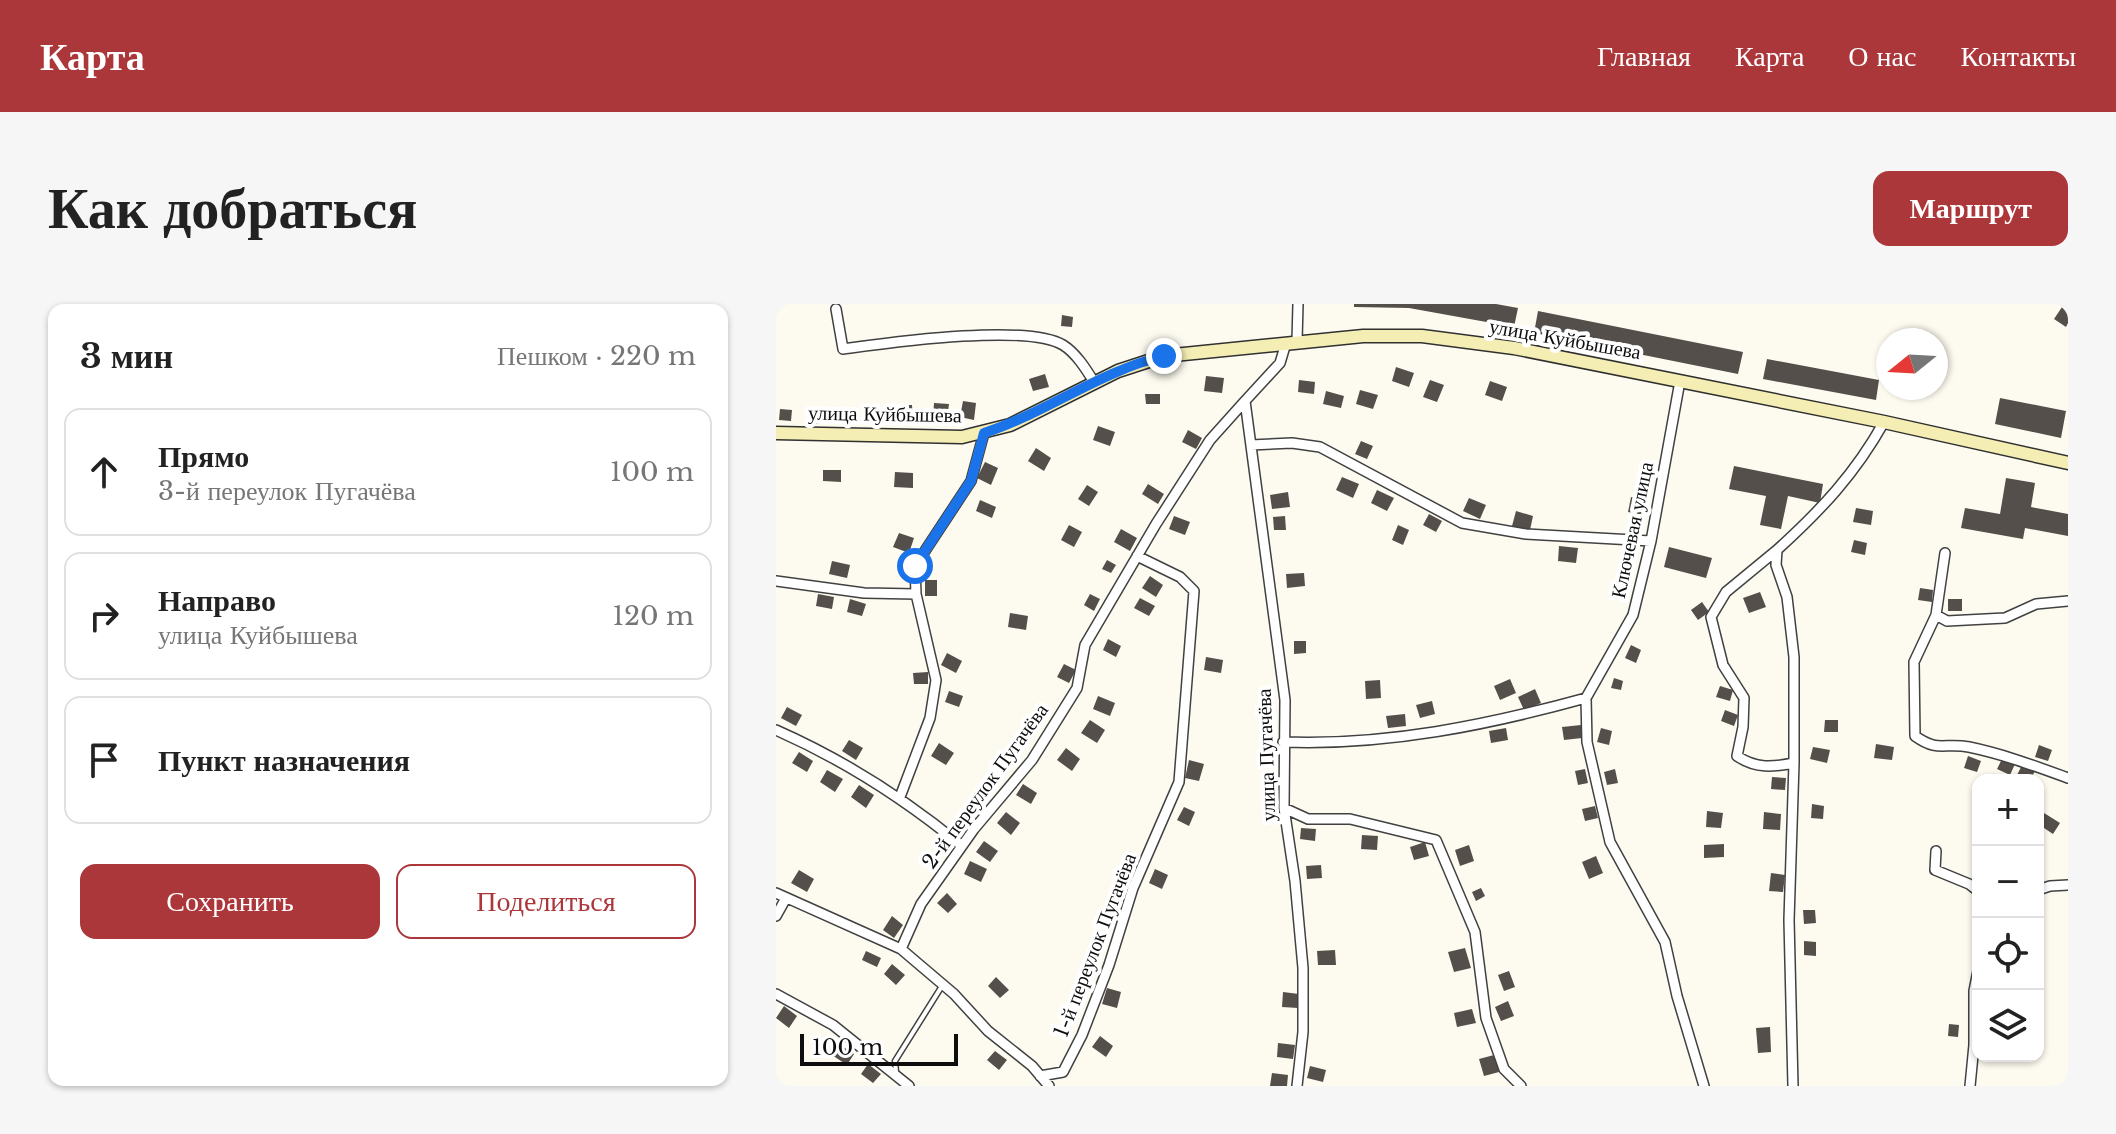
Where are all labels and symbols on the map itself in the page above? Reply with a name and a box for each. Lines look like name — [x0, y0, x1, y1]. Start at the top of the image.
street label: улица Куйбышева — [1487, 314, 1643, 364]
north arrow — [1876, 328, 1948, 400]
route end — [1146, 338, 1182, 374]
street label: улица Куйбышева — [808, 401, 962, 427]
street label: Ключевая улица — [1606, 459, 1658, 600]
route start — [897, 548, 933, 584]
street label: улица Пугачёва — [1252, 688, 1280, 822]
street label: 2-й переулок Пугачёва — [917, 699, 1053, 873]
street label: 1-й переулок Пугачёва — [1049, 850, 1141, 1040]
scale bar — [800, 1030, 958, 1066]

